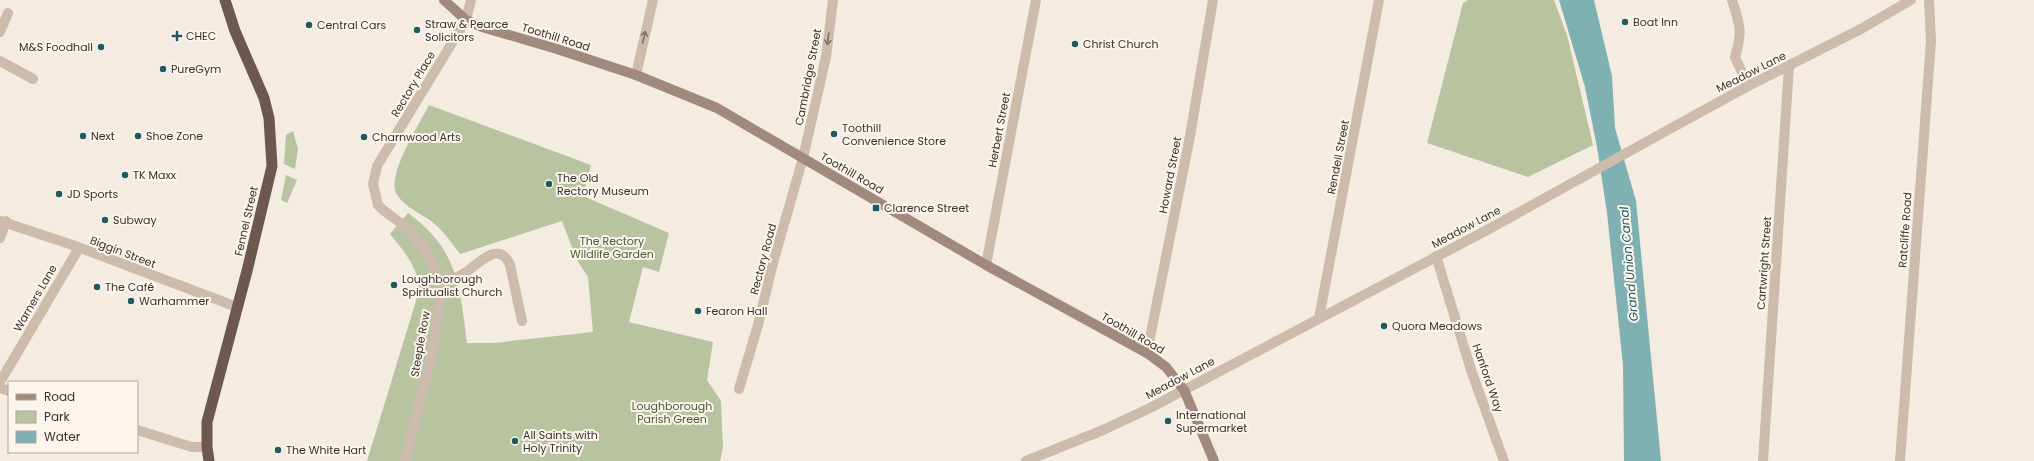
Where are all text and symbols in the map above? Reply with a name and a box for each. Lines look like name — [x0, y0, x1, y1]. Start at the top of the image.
place label: Boat Inn — [1633, 14, 1678, 30]
place label: Straw & Pearce Solicitors — [425, 16, 508, 45]
place label: Central Cars — [317, 17, 387, 33]
marker: Boat Inn — [1620, 17, 1630, 27]
street label: Toothill Road — [520, 19, 592, 55]
marker: Central Cars — [304, 20, 314, 30]
marker: Straw & Pearce Solicitors — [412, 25, 422, 35]
street label: Cambridge Street — [791, 27, 825, 127]
place label: CHEC — [186, 28, 216, 44]
marker: CHEC — [171, 30, 183, 42]
one-way arrow — [641, 31, 649, 44]
one-way arrow — [824, 32, 832, 45]
place label: Christ Church — [1083, 36, 1158, 52]
place label: M&S Foodhall — [19, 39, 93, 55]
marker: Christ Church — [1070, 39, 1080, 49]
marker: M&S Foodhall — [96, 42, 106, 52]
street label: Meadow Lane — [1713, 47, 1789, 96]
street label: Rectory Place — [387, 48, 439, 120]
place label: PureGym — [171, 61, 221, 77]
marker: PureGym — [158, 64, 168, 74]
street label: Herbert Street — [984, 91, 1014, 169]
street label: Rendell Street — [1323, 118, 1353, 196]
place label: Toothill Convenience Store — [842, 120, 946, 149]
place label: Next — [91, 128, 115, 144]
place label: Shoe Zone — [146, 128, 203, 144]
place label: Charnwood Arts — [372, 129, 461, 145]
marker: Toothill Convenience Store — [829, 129, 839, 139]
marker: Next — [78, 131, 88, 141]
marker: Shoe Zone — [133, 131, 143, 141]
marker: Charnwood Arts — [359, 132, 369, 142]
street label: Howard Street — [1155, 135, 1185, 215]
street label: Toothill Road — [817, 148, 887, 198]
place label: TK Maxx — [133, 167, 177, 183]
marker: TK Maxx — [120, 170, 130, 180]
place label: The Old Rectory Museum — [557, 170, 649, 199]
marker: The Old Rectory Museum — [544, 179, 554, 189]
street label: Fennel Street — [230, 185, 262, 257]
place label: JD Sports — [67, 186, 119, 202]
marker: JD Sports — [54, 189, 64, 199]
street label: Ratcliffe Road — [1894, 192, 1916, 268]
place label: Clarence Street — [884, 200, 969, 216]
street label: Meadow Lane — [1429, 202, 1504, 252]
marker: Clarence Street — [871, 203, 881, 213]
water label: Grand Union Canal — [1615, 206, 1642, 322]
place label: Subway — [113, 212, 157, 228]
marker: Subway — [100, 215, 110, 225]
street label: Cartwright Street — [1753, 216, 1775, 310]
street label: Rectory Road — [746, 222, 780, 296]
street label: Biggin Street — [88, 232, 158, 272]
park label: The Rectory Wildlife Garden — [570, 233, 654, 262]
street label: Warners Lane — [9, 261, 61, 334]
place label: Loughborough Spiritualist Church — [402, 271, 502, 300]
place label: The Café — [105, 279, 154, 295]
marker: Loughborough Spiritualist Church — [389, 280, 399, 290]
marker: The Café — [92, 282, 102, 292]
place label: Warhammer — [139, 293, 209, 309]
marker: Warhammer — [126, 296, 136, 306]
place label: Fearon Hall — [706, 303, 767, 319]
marker: Fearon Hall — [693, 306, 703, 316]
street label: Toothill Road — [1098, 308, 1168, 358]
street label: Steeple Row — [406, 310, 434, 378]
place label: Quora Meadows — [1392, 318, 1482, 334]
marker: Quora Meadows — [1379, 321, 1389, 331]
street label: Hanford Way — [1469, 342, 1507, 415]
street label: Meadow Lane — [1143, 353, 1218, 403]
legend — [8, 381, 138, 453]
text: Road — [44, 388, 75, 405]
park label: Loughborough Parish Green — [632, 398, 712, 427]
place label: International Supermarket — [1176, 407, 1247, 436]
text: Park — [44, 408, 71, 425]
marker: International Supermarket — [1163, 416, 1173, 426]
place label: All Saints with Holy Trinity — [523, 427, 598, 456]
text: Water — [44, 428, 81, 445]
marker: All Saints with Holy Trinity — [510, 436, 520, 446]
place label: The White Hart — [286, 442, 366, 458]
marker: The White Hart — [273, 445, 283, 455]

